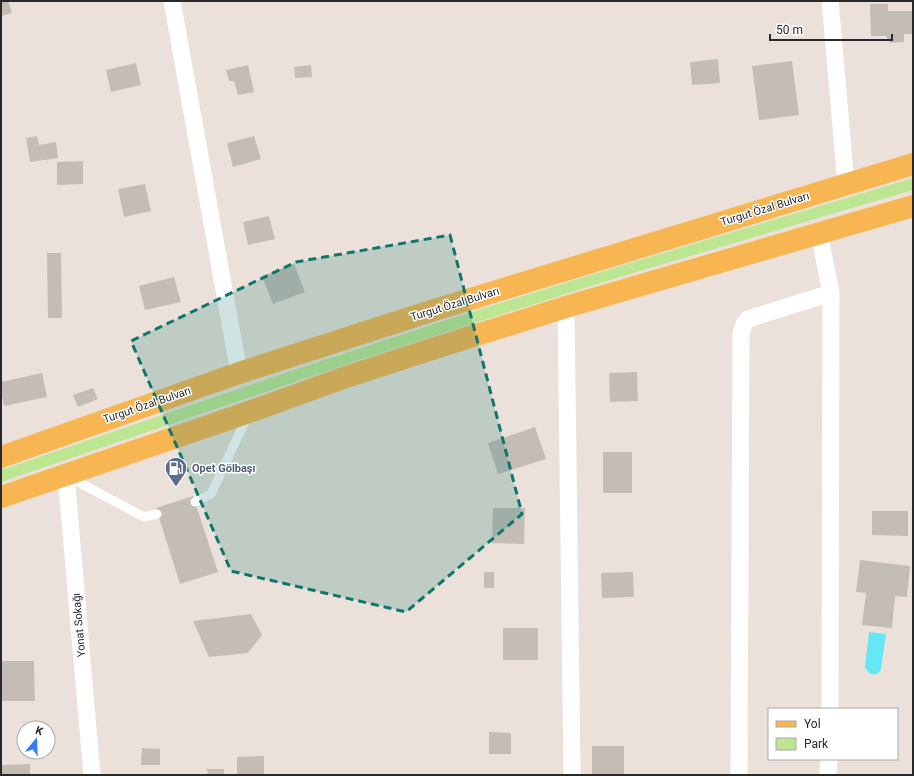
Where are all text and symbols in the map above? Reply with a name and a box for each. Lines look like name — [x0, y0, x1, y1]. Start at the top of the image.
scale bar — [770, 16, 892, 42]
text: 50 m — [776, 23, 803, 37]
street label: Turgut Özal Bulvarı — [719, 189, 811, 229]
street label: Turgut Özal Bulvarı — [409, 284, 501, 324]
street label: Turgut Özal Bulvarı — [101, 384, 193, 426]
fuel station icon: Opet Gölbaşı — [163, 455, 189, 488]
place label: Opet Gölbaşı — [192, 462, 256, 475]
street label: Yonat Sokağı — [70, 592, 88, 658]
legend — [768, 708, 898, 760]
text: Yol — [804, 717, 821, 731]
north arrow — [16, 720, 56, 760]
text: K — [34, 724, 45, 739]
text: Park — [804, 737, 829, 751]

